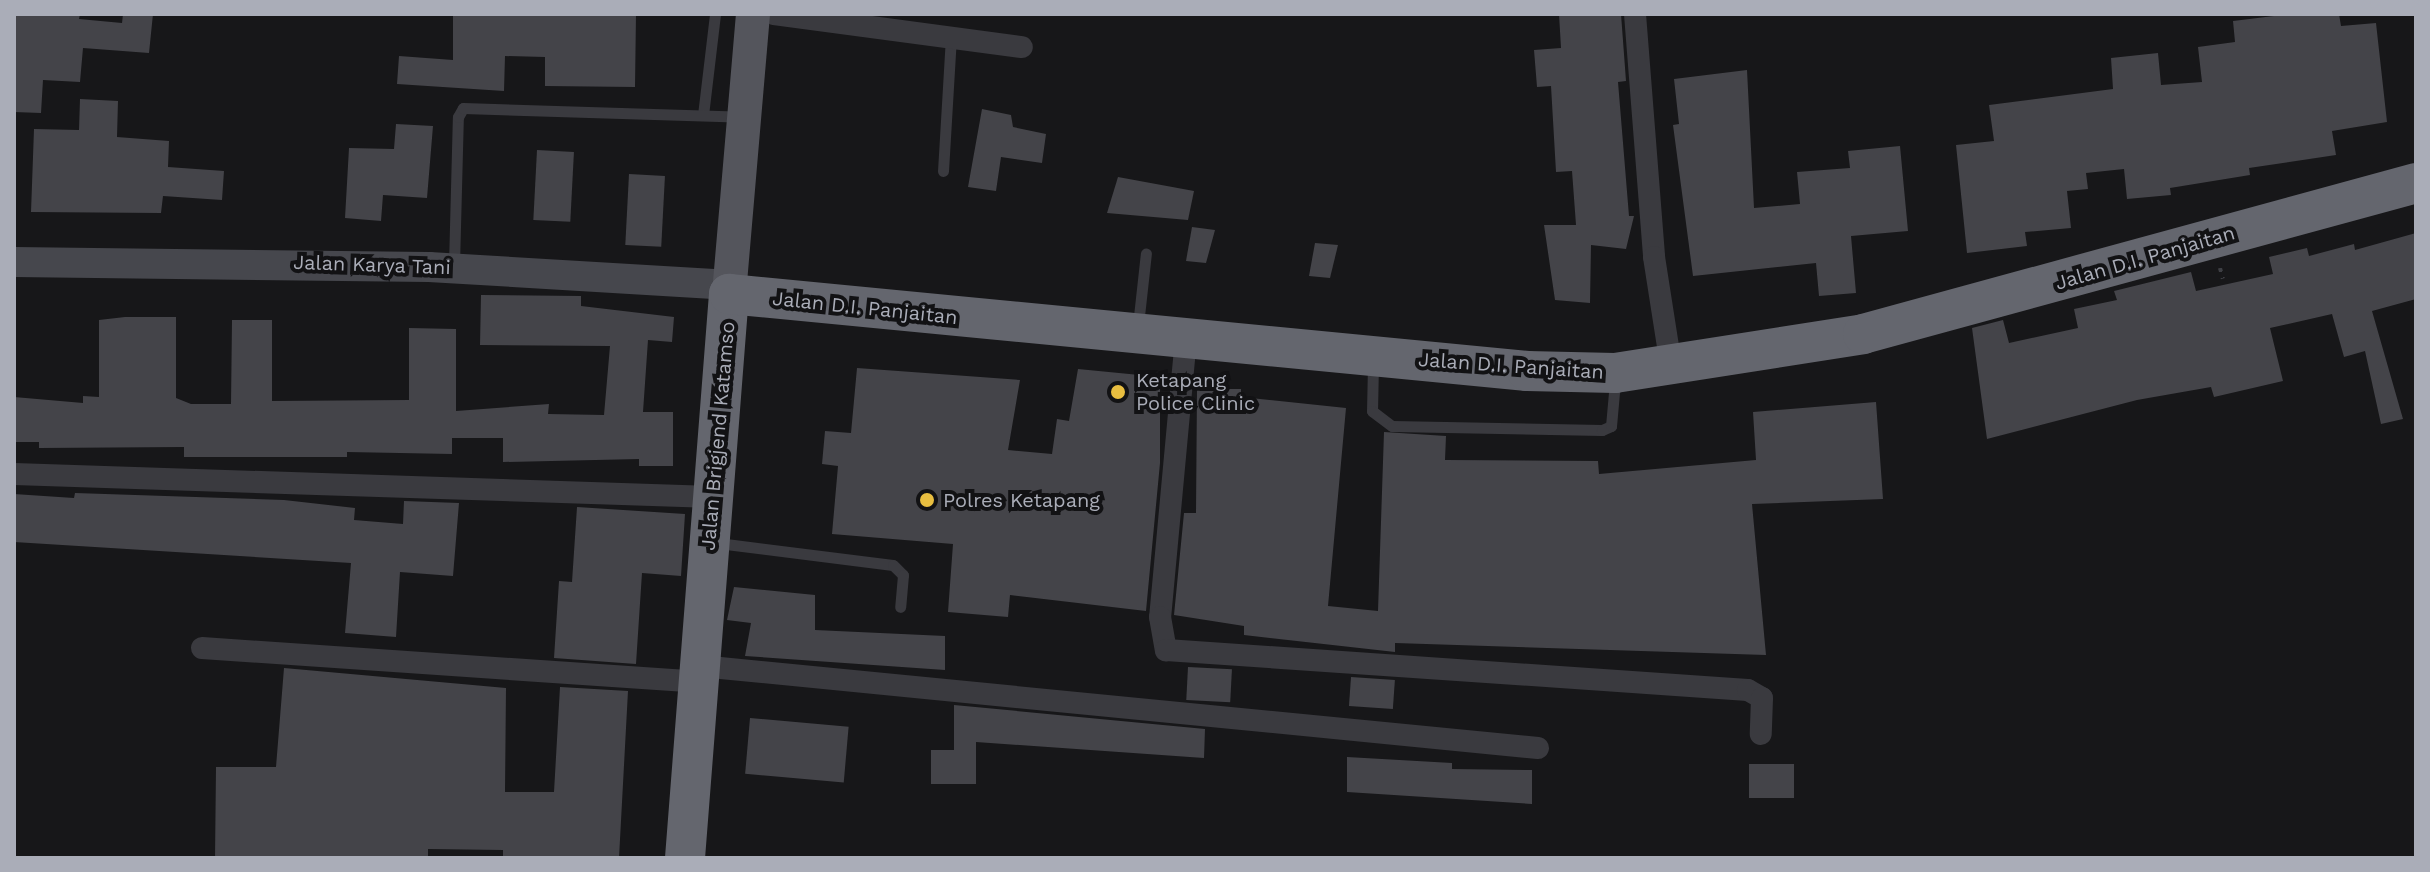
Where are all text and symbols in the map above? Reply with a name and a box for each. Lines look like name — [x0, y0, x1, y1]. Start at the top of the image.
street label: Jalan D.I. Panjaitan — [2052, 221, 2238, 295]
street label: Jalan Karya Tani — [292, 250, 452, 280]
street label: Jalan D.I. Panjaitan — [771, 286, 959, 330]
street label: Jalan Brigjend Katamso — [696, 321, 740, 551]
street label: Jalan D.I. Panjaitan — [1417, 348, 1605, 384]
place label: Ketapang Police Clinic — [1136, 368, 1255, 415]
marker: Ketapang Police Clinic — [1107, 381, 1129, 403]
place label: Polres Ketapang — [943, 488, 1100, 512]
marker: Polres Ketapang — [918, 491, 936, 509]

